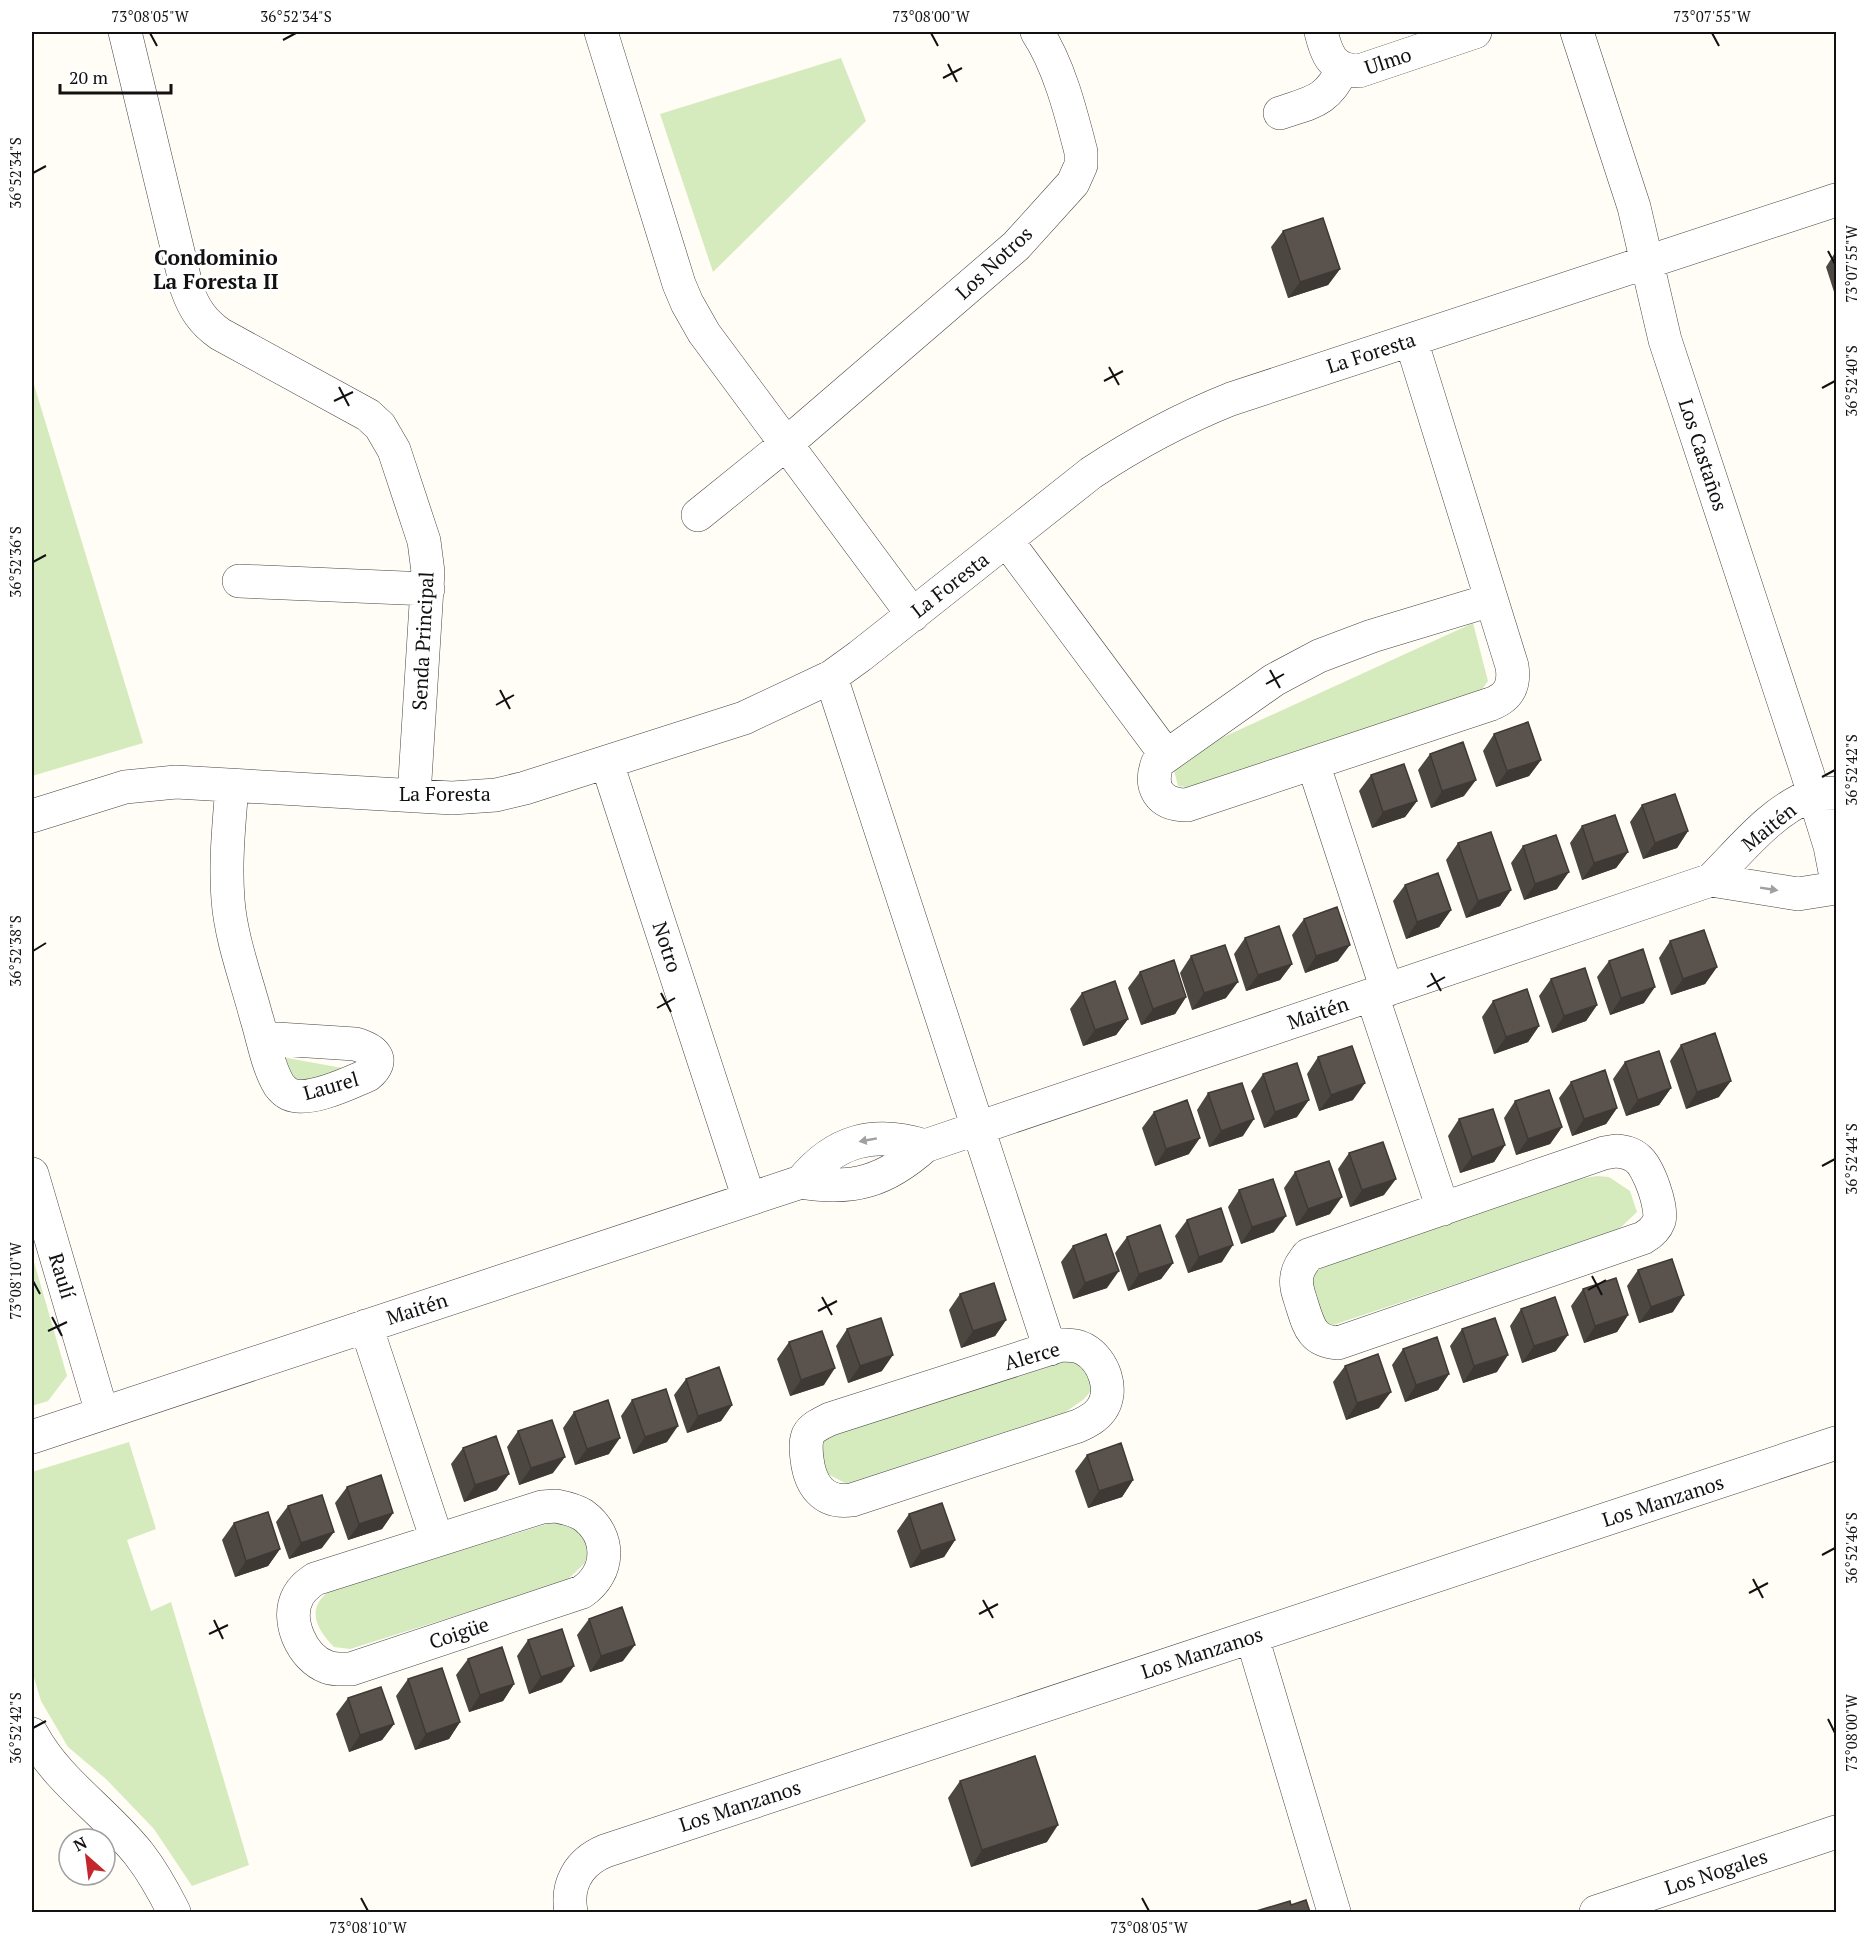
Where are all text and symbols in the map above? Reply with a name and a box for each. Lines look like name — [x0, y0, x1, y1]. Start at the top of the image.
text: 73°08'05"W — [111, 6, 190, 26]
text: 36°52'34"S — [260, 6, 332, 26]
text: 73°08'00"W — [892, 6, 971, 26]
text: 73°07'55"W — [1673, 6, 1752, 26]
street label: Ulmo — [1361, 40, 1415, 81]
scale bar — [60, 57, 171, 95]
text: 20 m — [69, 65, 109, 89]
text: 36°52'34"S — [5, 137, 25, 209]
street label: Los Notros — [949, 220, 1038, 305]
text: 73°07'55"W — [1841, 224, 1861, 303]
district label: Condominio La Foresta II — [153, 243, 279, 295]
street label: La Foresta — [1323, 325, 1419, 380]
text: 36°52'40"S — [1841, 345, 1861, 417]
street label: Los Castaños — [1673, 395, 1734, 514]
text: 36°52'36"S — [5, 526, 25, 598]
street label: La Foresta — [905, 546, 994, 624]
street label: Senda Principal — [405, 571, 440, 711]
text: 36°52'42"S — [1841, 734, 1861, 806]
street label: La Foresta — [399, 780, 491, 807]
street label: Maitén — [1736, 796, 1802, 857]
one-way arrow — [1760, 885, 1779, 894]
text: 36°52'38"S — [5, 915, 25, 987]
street label: Notro — [647, 918, 688, 976]
street label: Maitén — [1284, 989, 1352, 1036]
street label: Laurel — [300, 1065, 362, 1106]
text: 36°52'44"S — [1841, 1123, 1861, 1195]
one-way arrow — [858, 1136, 877, 1145]
text: 73°08'10"W — [5, 1241, 25, 1320]
street label: Raulí — [43, 1250, 82, 1302]
street label: Maitén — [383, 1286, 451, 1331]
street label: Alerce — [1001, 1335, 1063, 1376]
street label: Los Manzanos — [1599, 1468, 1727, 1533]
text: 36°52'46"S — [1841, 1512, 1861, 1584]
street label: Coigüe — [425, 1610, 492, 1655]
street label: Los Manzanos — [1138, 1620, 1266, 1685]
text: 36°52'42"S — [5, 1692, 25, 1764]
text: 73°08'00"W — [1841, 1693, 1861, 1772]
street label: Los Manzanos — [676, 1773, 804, 1838]
north arrow — [57, 1827, 117, 1887]
text: N — [69, 1831, 90, 1856]
street label: Los Nogales — [1661, 1842, 1771, 1901]
text: 73°08'10"W — [329, 1917, 408, 1937]
text: 73°08'05"W — [1110, 1917, 1189, 1937]

